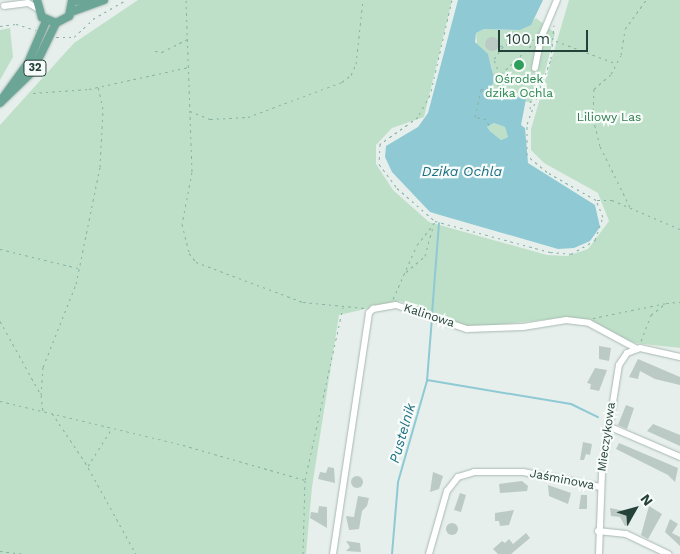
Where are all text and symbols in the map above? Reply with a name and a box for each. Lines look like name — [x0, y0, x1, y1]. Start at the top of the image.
scale bar — [500, 20, 590, 52]
text: 100 m — [506, 30, 550, 48]
road number: 32 — [22, 59, 48, 76]
marker: Ośrodek dzika Ochla — [513, 59, 525, 71]
place label: Ośrodek dzika Ochla — [485, 73, 553, 101]
park label: Liliowy Las — [577, 111, 641, 125]
water label: Dzika Ochla — [422, 163, 502, 179]
street label: Kalinowa — [402, 301, 456, 331]
water label: Pustelnik — [385, 401, 419, 465]
street label: Mieczykowa — [595, 401, 619, 473]
street label: Jaśminowa — [529, 467, 595, 493]
north arrow — [610, 484, 660, 534]
text: N — [637, 491, 656, 509]

